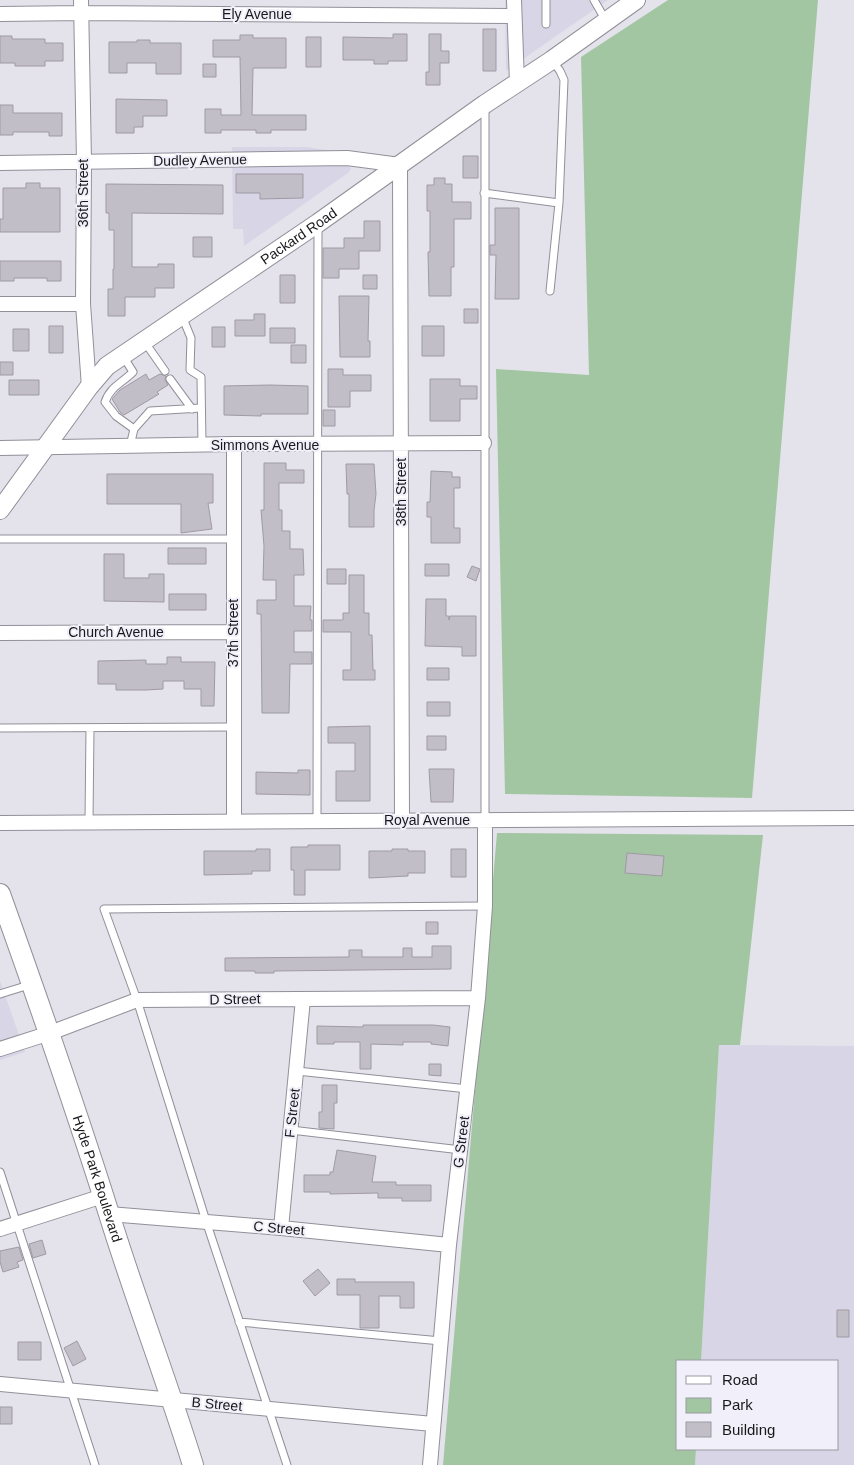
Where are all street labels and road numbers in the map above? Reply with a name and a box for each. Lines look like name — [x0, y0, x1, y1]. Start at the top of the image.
street label: Ely Avenue — [222, 6, 292, 22]
street label: Dudley Avenue — [153, 151, 247, 169]
street label: 36th Street — [75, 159, 91, 227]
street label: Packard Road — [257, 204, 340, 268]
street label: Simmons Avenue — [211, 437, 320, 453]
street label: 38th Street — [393, 458, 409, 526]
street label: 37th Street — [225, 599, 241, 667]
street label: Church Avenue — [68, 624, 164, 640]
street label: Royal Avenue — [384, 812, 470, 828]
street label: D Street — [209, 991, 261, 1007]
street label: F Street — [281, 1087, 303, 1139]
street label: Hyde Park Boulevard — [70, 1113, 125, 1244]
street label: G Street — [450, 1115, 472, 1169]
street label: C Street — [253, 1218, 305, 1238]
street label: B Street — [191, 1394, 243, 1414]

